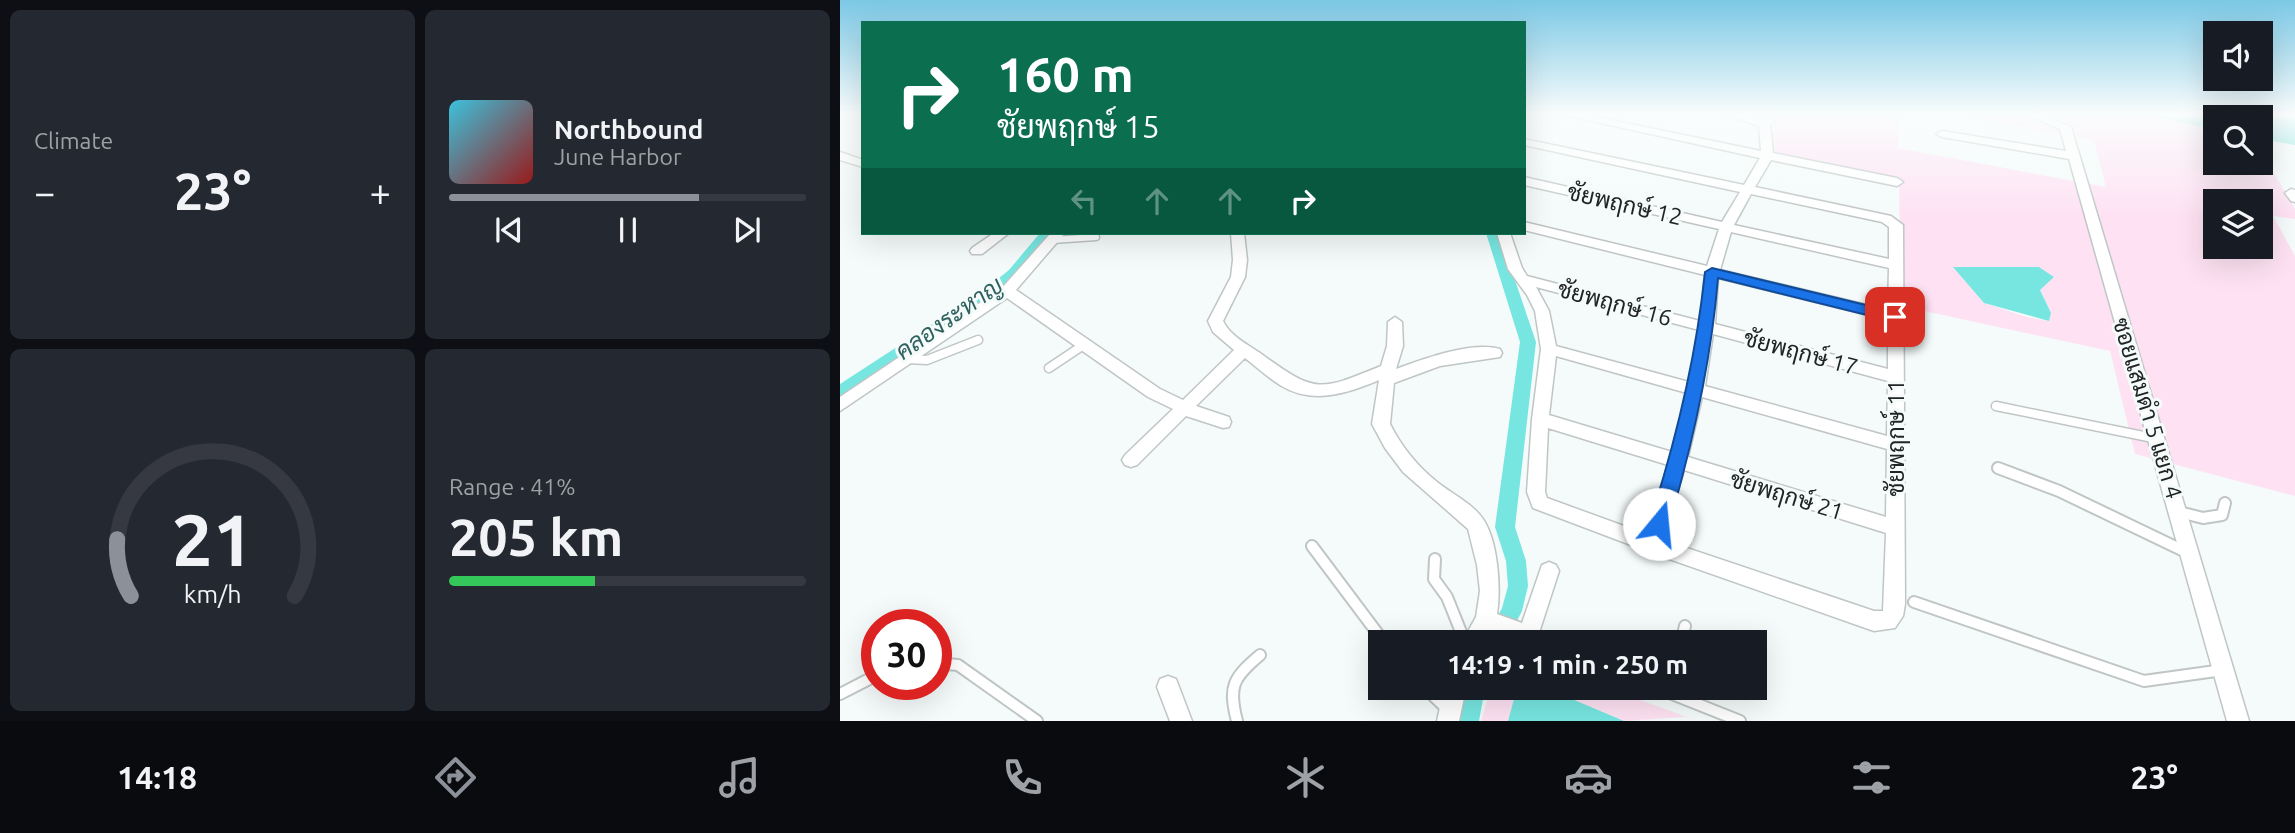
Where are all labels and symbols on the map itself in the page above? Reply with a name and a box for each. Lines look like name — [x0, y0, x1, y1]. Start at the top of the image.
street label: ชัยพฤกษ์ 12 — [1565, 176, 1686, 231]
water label: คลองระหาญ — [890, 271, 1008, 366]
street label: ชัยพฤกษ์ 16 — [1555, 273, 1676, 332]
pin — [1865, 287, 1925, 347]
street label: ซอยแสมดำ 5 แยก 4 — [2109, 314, 2188, 501]
street label: ชัยพฤกษ์ 17 — [1741, 322, 1862, 381]
street label: ชัยพฤกษ์ 11 — [1880, 379, 1910, 497]
street label: ชัยพฤกษ์ 21 — [1727, 463, 1848, 526]
position arrow — [1622, 487, 1696, 561]
speed limit sign: 30 — [861, 609, 952, 700]

